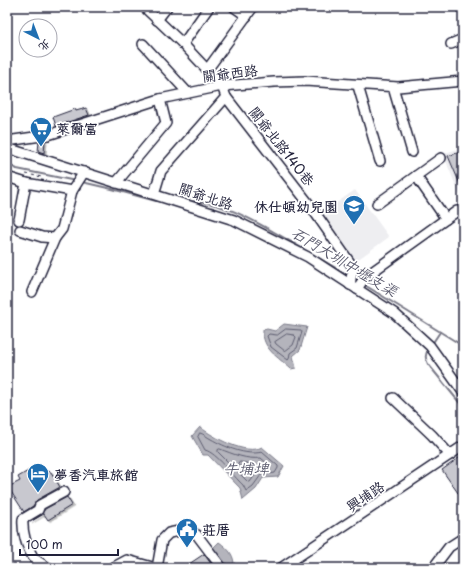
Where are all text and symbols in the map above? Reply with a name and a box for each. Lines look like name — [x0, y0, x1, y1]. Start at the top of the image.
north arrow — [18, 18, 58, 58]
text: 北 — [35, 36, 55, 56]
street label: 關爺西路 — [201, 59, 259, 87]
street label: 關爺北路140巷 — [244, 102, 320, 191]
supermarket icon: 萊爾富 — [28, 115, 54, 148]
place label: 萊爾富 — [56, 118, 98, 139]
street label: 關爺北路 — [176, 177, 236, 215]
school or university icon: 休仕頓幼兒園 — [341, 193, 367, 226]
place label: 休仕頓幼兒園 — [254, 196, 338, 217]
water label: 石門大圳中壢支渠 — [288, 220, 404, 303]
water label: 牛埔埤 — [223, 456, 270, 479]
hotel icon: 夢香汽車旅館 — [25, 461, 51, 494]
place label: 夢香汽車旅館 — [54, 464, 138, 485]
street label: 興埔路 — [342, 476, 388, 516]
public building icon: 莊厝 — [174, 516, 200, 549]
place label: 莊厝 — [202, 519, 230, 540]
scale bar — [20, 531, 118, 557]
text: 100 m — [26, 535, 63, 553]

